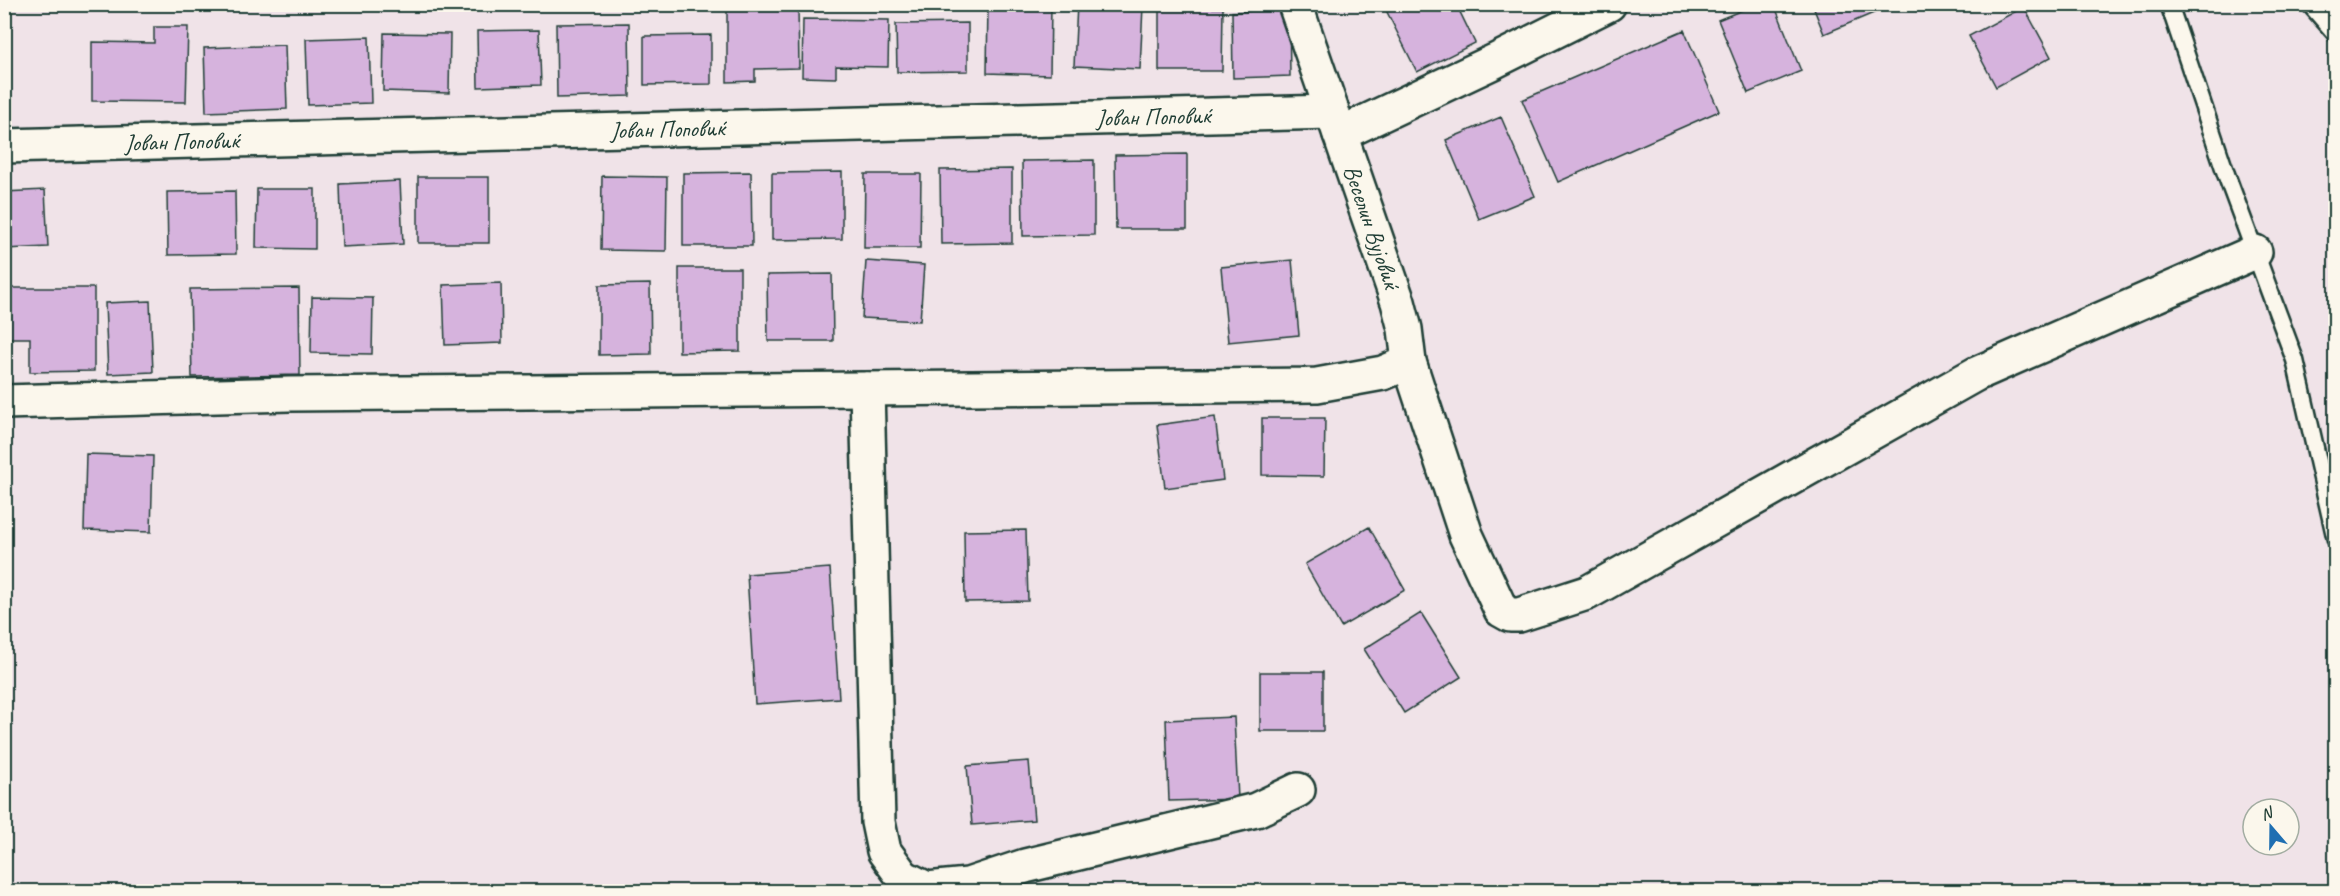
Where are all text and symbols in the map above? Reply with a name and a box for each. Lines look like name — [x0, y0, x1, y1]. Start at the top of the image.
street label: Јован Поповиќ — [1095, 100, 1214, 133]
street label: Јован Поповиќ — [609, 112, 728, 145]
street label: Јован Поповиќ — [123, 125, 242, 158]
street label: Веселин Вујовиќ — [1337, 161, 1408, 295]
north arrow — [2241, 797, 2301, 857]
text: N — [2258, 802, 2277, 825]

